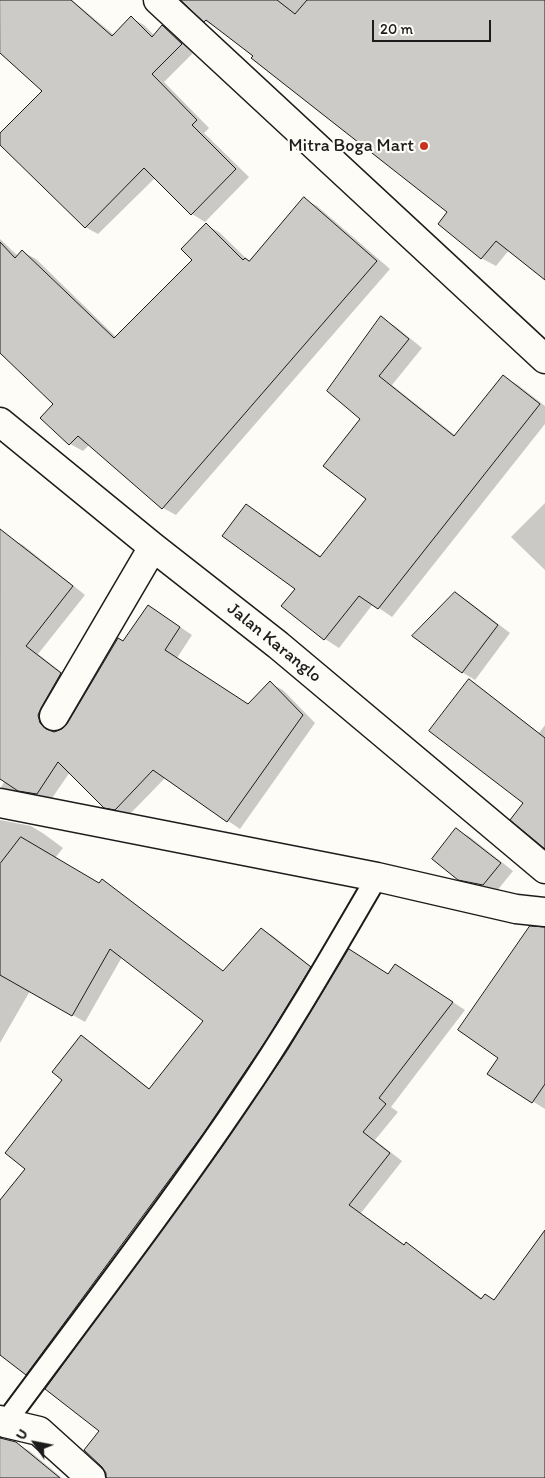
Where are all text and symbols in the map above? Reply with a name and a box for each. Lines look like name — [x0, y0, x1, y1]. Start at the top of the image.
scale bar — [375, 10, 494, 42]
text: 20 m — [380, 20, 413, 38]
place label: Mitra Boga Mart — [288, 135, 414, 157]
marker: Mitra Boga Mart — [418, 140, 430, 152]
street label: Jalan Karanglo — [222, 598, 326, 688]
north arrow — [10, 1418, 60, 1468]
text: U — [12, 1426, 32, 1443]

